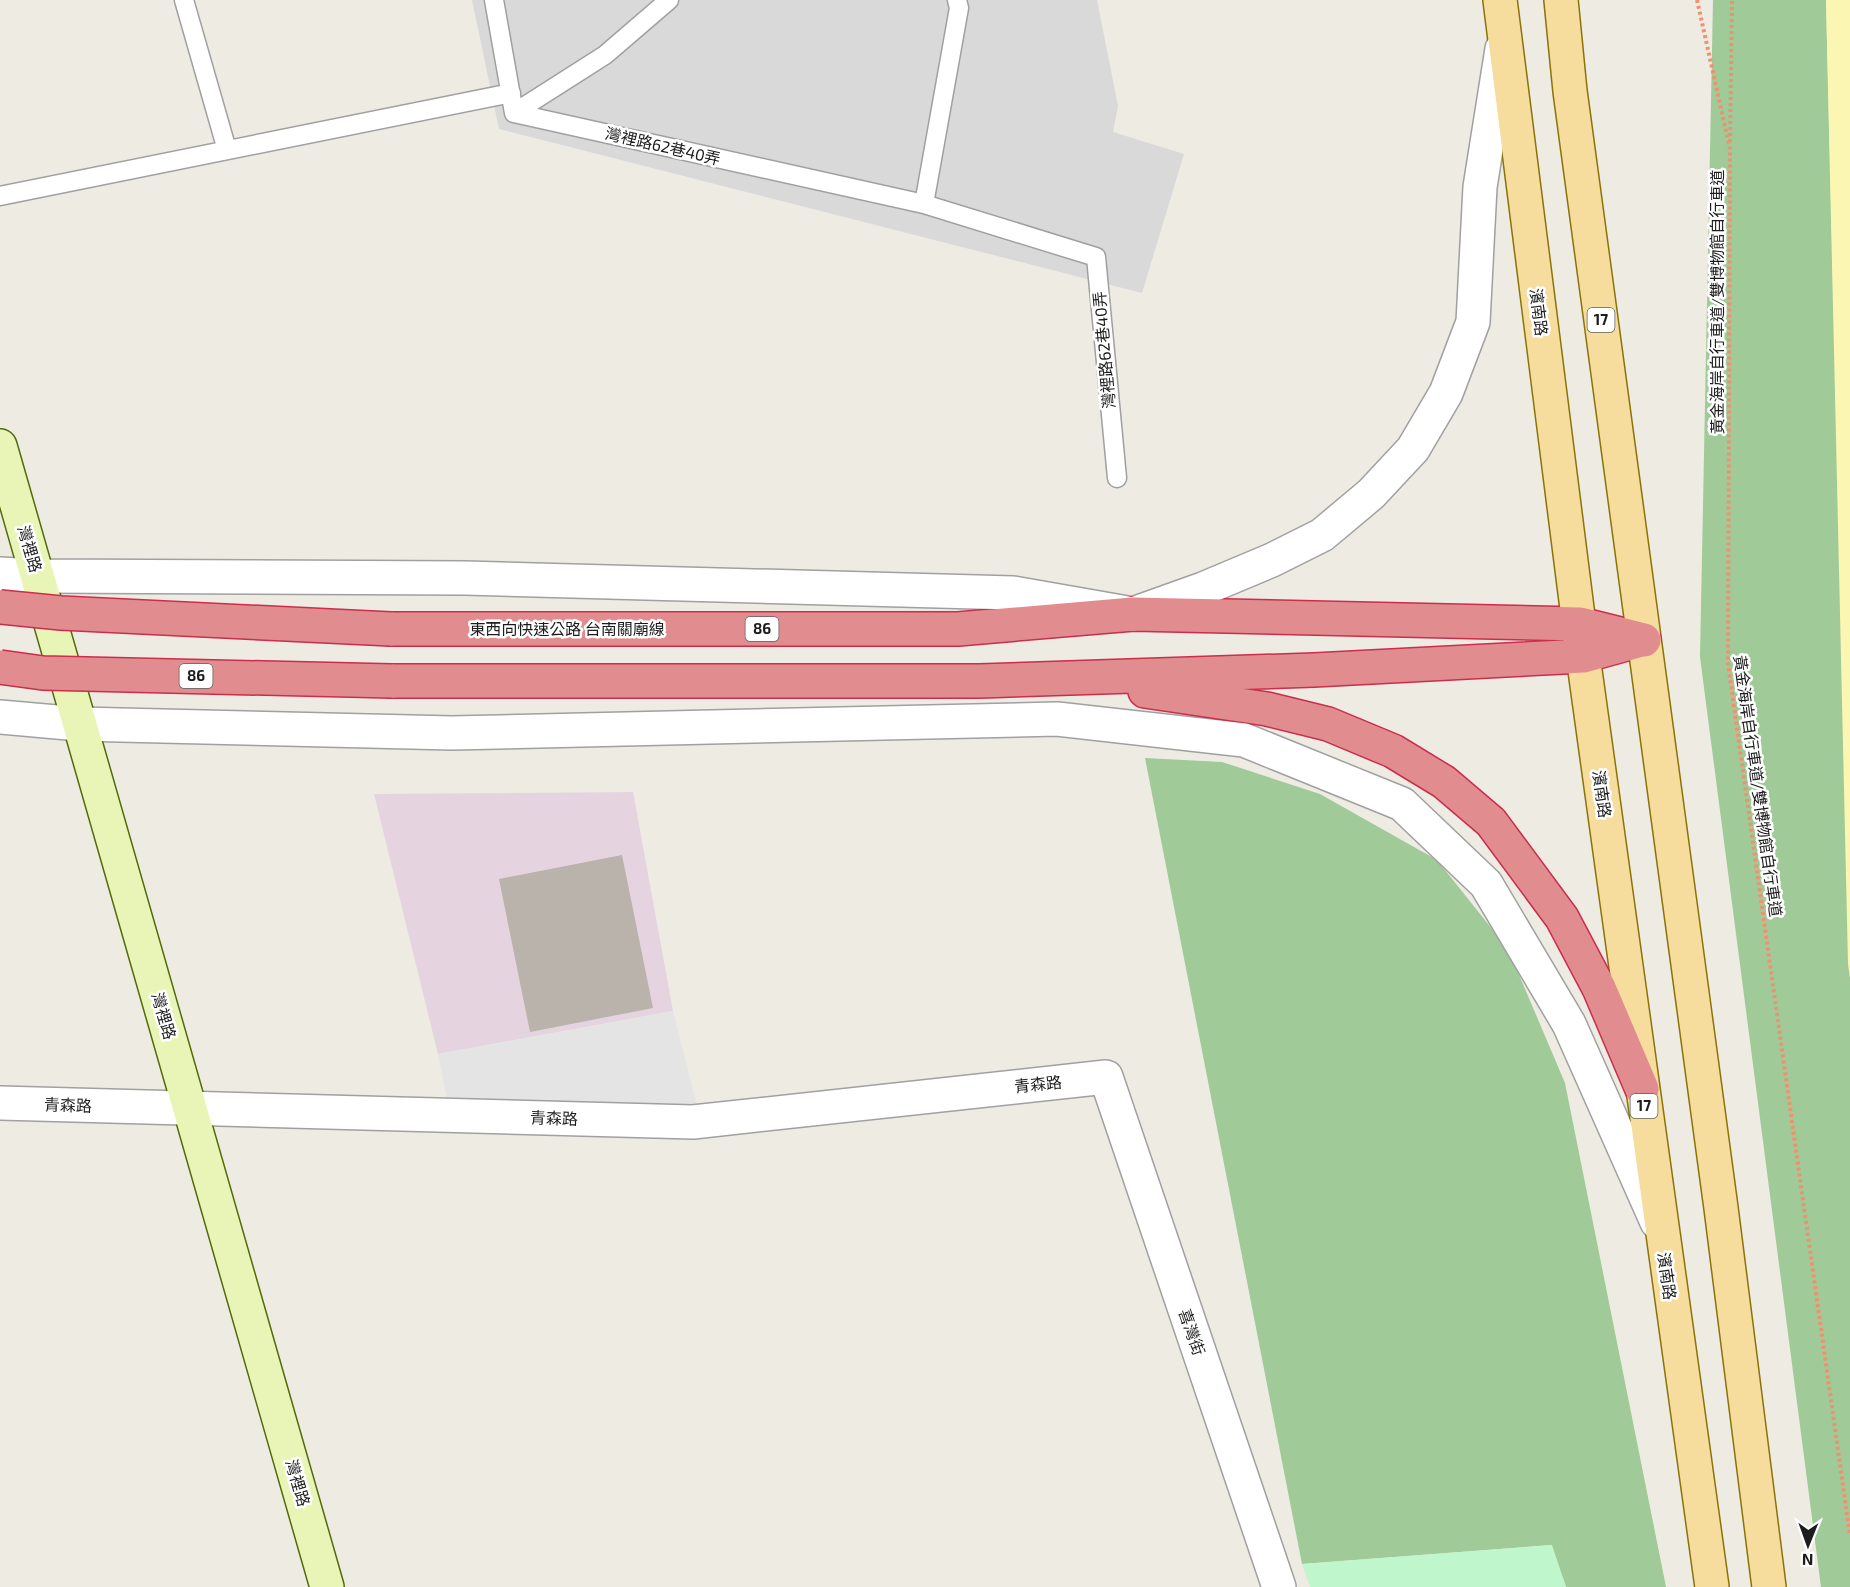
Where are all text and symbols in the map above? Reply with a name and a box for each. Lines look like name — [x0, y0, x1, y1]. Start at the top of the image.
street label: 灣裡路62巷40弄 — [604, 123, 723, 168]
street label: 黃金海岸自行車道/雙博物館自行車道 — [1707, 170, 1726, 434]
street label: 濱南路 — [1527, 287, 1552, 337]
street label: 灣裡路62巷40弄 — [1089, 291, 1118, 409]
road number: 17 — [1588, 308, 1614, 332]
street label: 灣裡路 — [15, 523, 46, 575]
road number: 86 — [746, 617, 778, 641]
street label: 東西向快速公路 台南關廟線 — [469, 619, 665, 638]
street label: 黃金海岸自行車道/雙博物館自行車道 — [1731, 654, 1786, 918]
road number: 86 — [180, 664, 212, 688]
street label: 濱南路 — [1590, 769, 1615, 819]
street label: 灣裡路 — [149, 990, 180, 1042]
street label: 青森路 — [1013, 1072, 1063, 1095]
street label: 青森路 — [44, 1094, 92, 1115]
road number: 17 — [1630, 1094, 1658, 1118]
street label: 青森路 — [530, 1107, 578, 1128]
street label: 濱南路 — [1655, 1251, 1680, 1301]
street label: 喜灣街 — [1176, 1306, 1209, 1358]
street label: 灣裡路 — [283, 1457, 314, 1509]
north arrow — [1778, 1515, 1838, 1575]
text: N — [1802, 1551, 1814, 1570]

